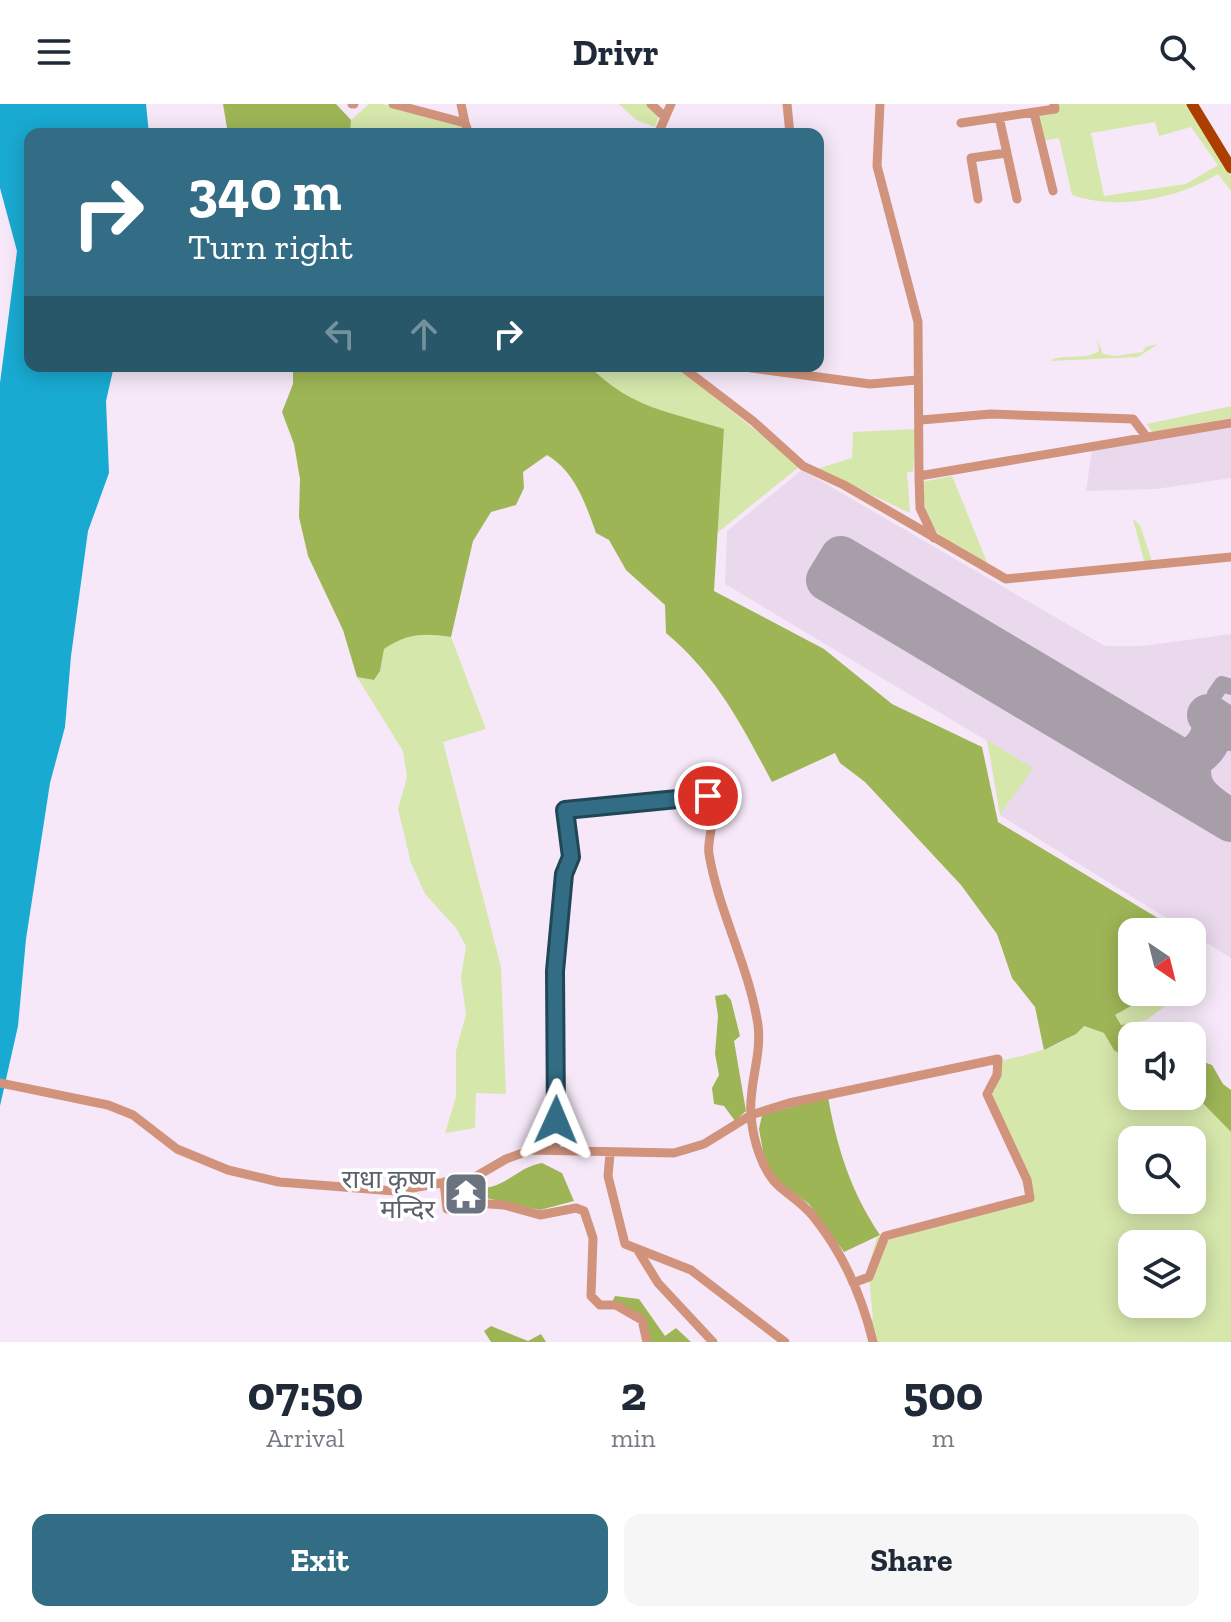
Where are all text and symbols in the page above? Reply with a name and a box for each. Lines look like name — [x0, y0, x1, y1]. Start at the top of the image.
icon: menu — [32, 30, 76, 74]
icon: search — [1155, 30, 1199, 74]
text: Drivr — [572, 31, 659, 74]
text: 340 m — [188, 157, 342, 224]
icon: right — [56, 160, 160, 264]
text: Turn right — [188, 225, 353, 268]
icon: left — [318, 312, 362, 356]
icon: ahead — [402, 312, 446, 356]
icon: right — [486, 312, 530, 356]
pin — [674, 762, 742, 830]
icon: arrive — [686, 774, 730, 818]
north arrow — [1118, 918, 1206, 1006]
map controls — [1118, 918, 1206, 1318]
button: sound — [1118, 1022, 1206, 1110]
position arrow — [514, 1078, 598, 1162]
button: search — [1118, 1126, 1206, 1214]
place label: राधा कृष्ण मन्दिर — [342, 1163, 436, 1225]
temple icon: राधा कृष्ण मन्दिर — [442, 1170, 490, 1218]
button: layers — [1118, 1230, 1206, 1318]
text: 07:50 — [247, 1365, 364, 1422]
text: 2 — [620, 1365, 646, 1422]
text: 500 — [903, 1365, 983, 1422]
text: Arrival — [266, 1422, 345, 1454]
text: min — [611, 1422, 656, 1454]
text: m — [932, 1422, 955, 1454]
button: Exit — [32, 1514, 608, 1606]
button: Share — [624, 1514, 1199, 1606]

